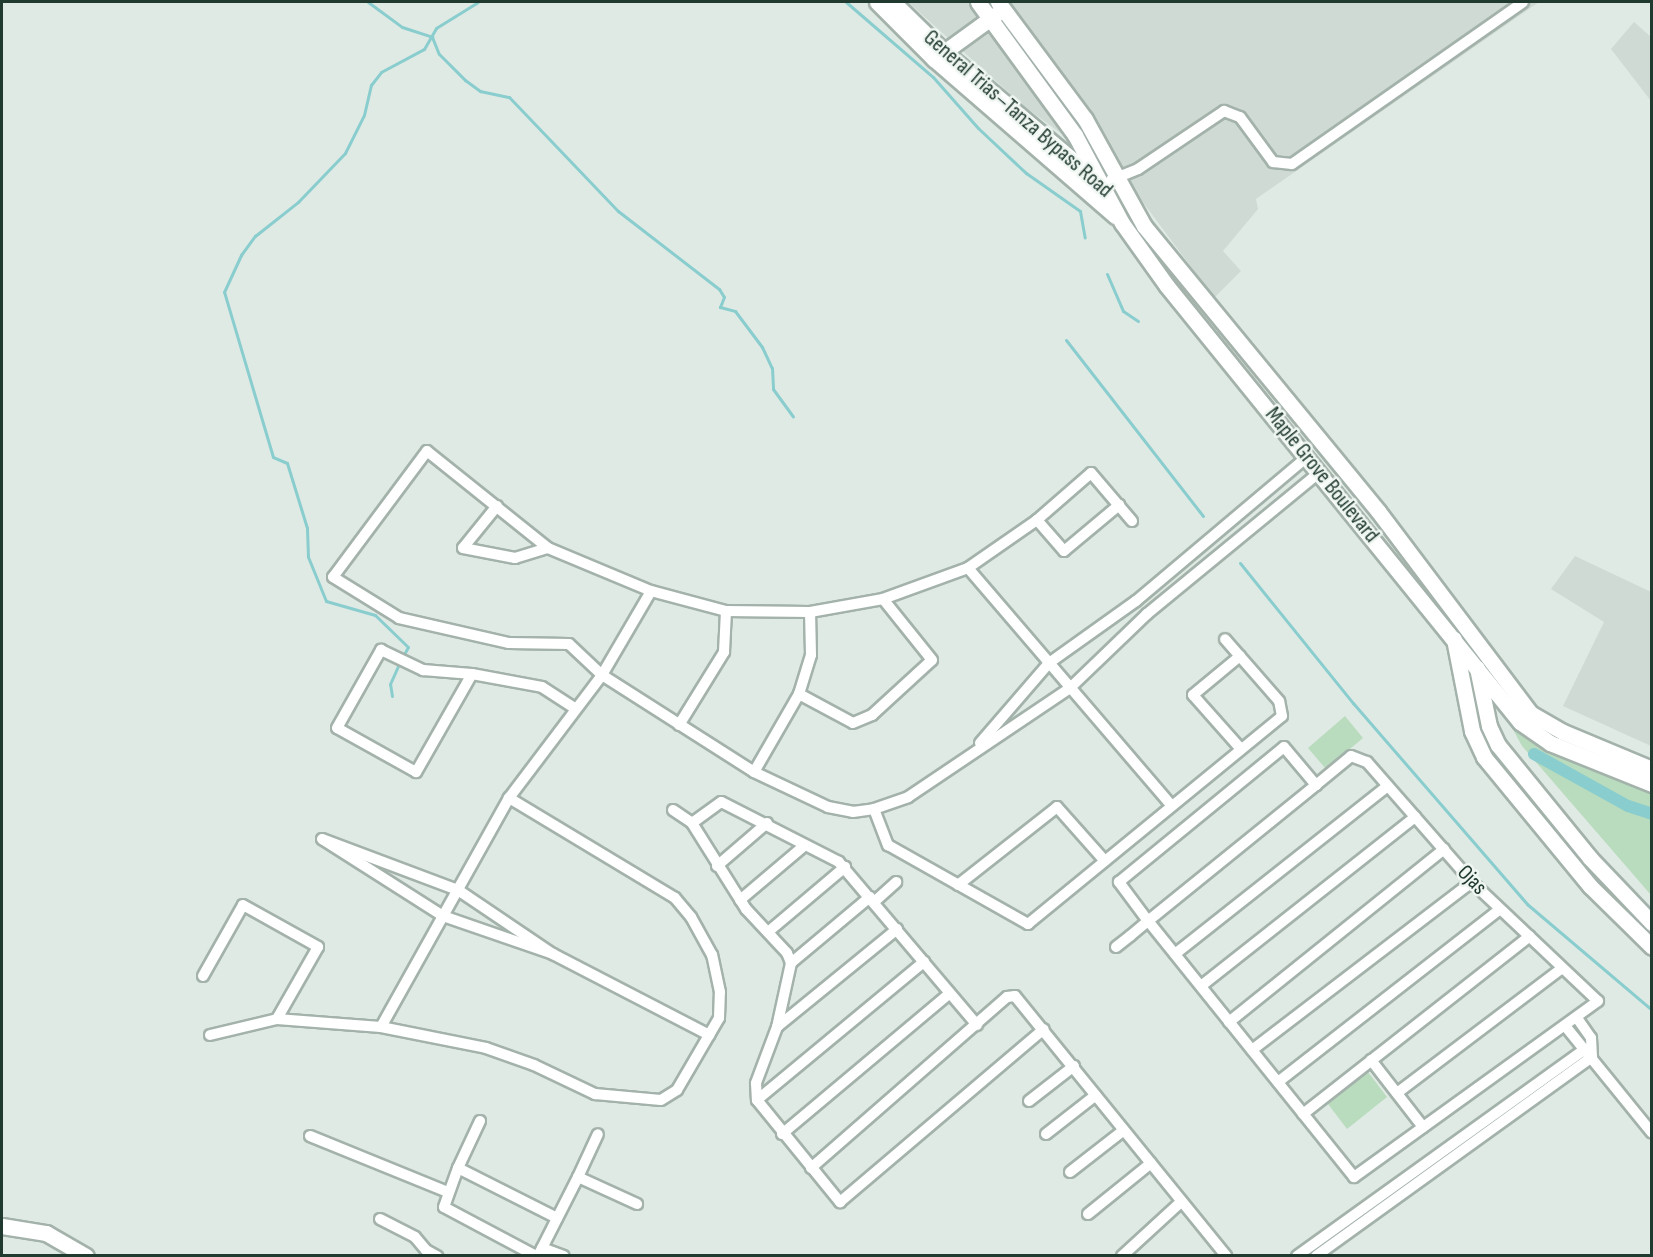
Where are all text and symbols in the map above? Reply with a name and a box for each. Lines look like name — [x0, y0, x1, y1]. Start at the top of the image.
street label: General Trias–Tanza Bypass Road — [918, 25, 1118, 203]
street label: Maple Grove Boulevard — [1259, 402, 1385, 548]
street label: Ojas — [1452, 860, 1492, 900]

